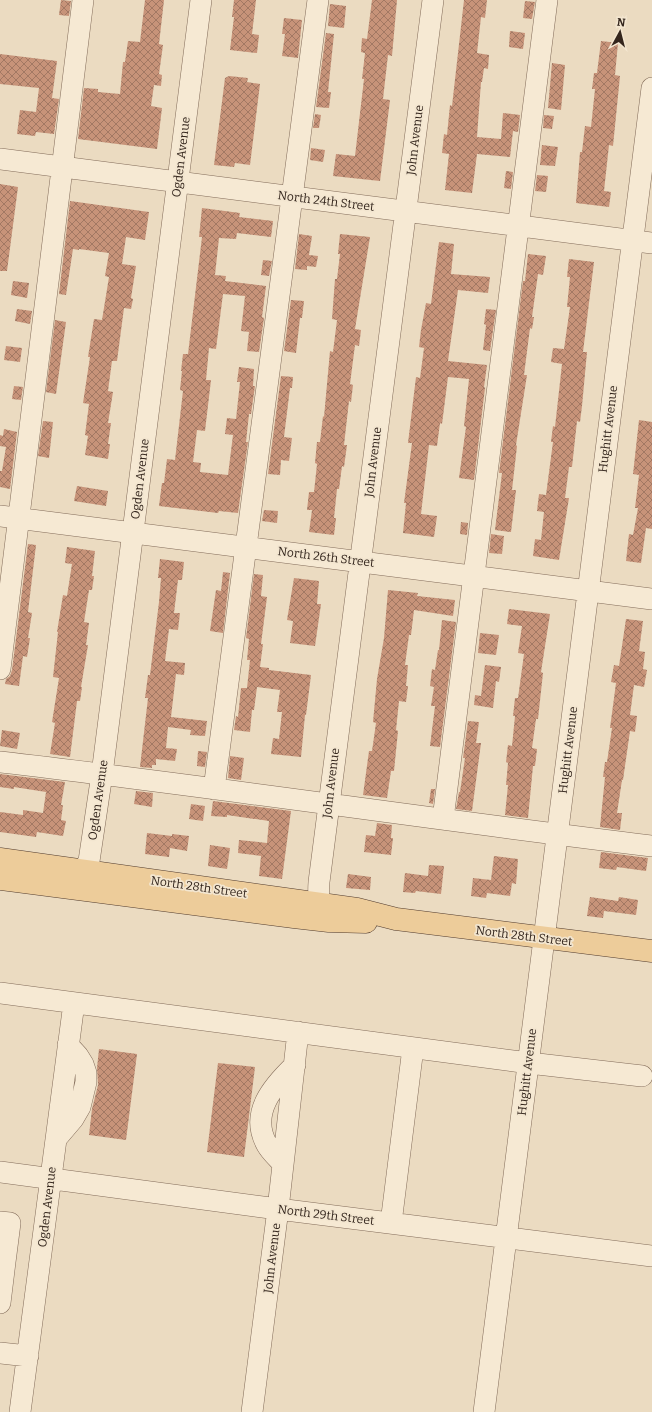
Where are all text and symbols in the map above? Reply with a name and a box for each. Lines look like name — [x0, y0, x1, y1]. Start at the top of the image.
north arrow — [600, 12, 640, 52]
text: N — [616, 16, 627, 30]
street label: John Avenue — [404, 104, 426, 177]
street label: Ogden Avenue — [169, 116, 193, 198]
street label: North 24th Street — [277, 188, 376, 214]
street label: Hughitt Avenue — [596, 385, 620, 473]
street label: John Avenue — [362, 426, 384, 499]
street label: Ogden Avenue — [128, 438, 152, 520]
street label: North 26th Street — [277, 544, 376, 570]
street label: Hughitt Avenue — [556, 706, 580, 794]
street label: John Avenue — [320, 747, 342, 820]
street label: Ogden Avenue — [85, 759, 111, 841]
street label: North 28th Street — [150, 873, 249, 901]
street label: North 28th Street — [475, 923, 574, 949]
street label: Hughitt Avenue — [515, 1028, 539, 1116]
street label: Ogden Avenue — [35, 1166, 59, 1248]
street label: North 29th Street — [277, 1202, 376, 1228]
street label: John Avenue — [261, 1222, 283, 1295]

